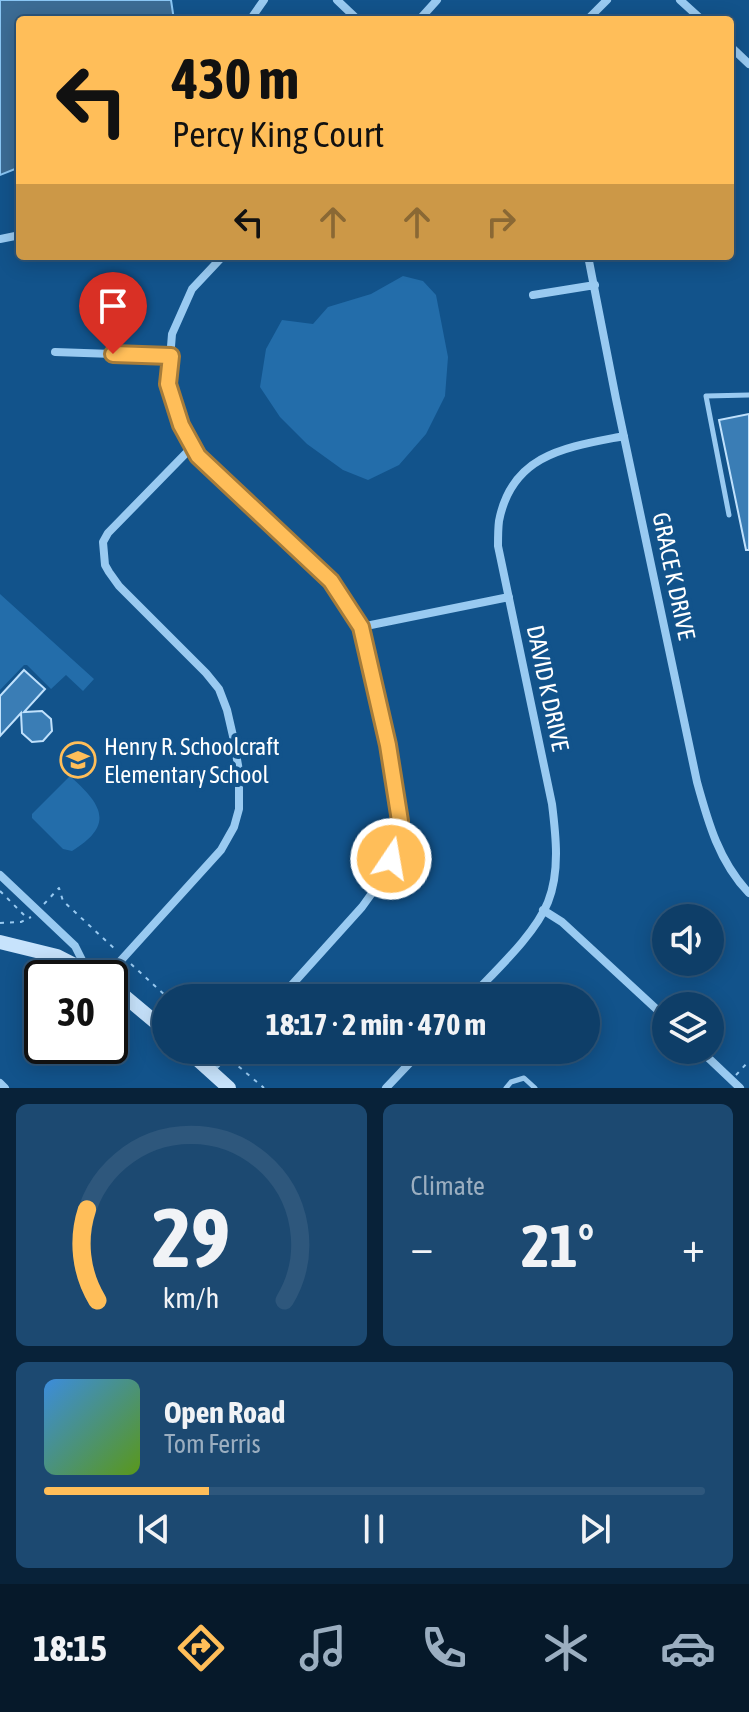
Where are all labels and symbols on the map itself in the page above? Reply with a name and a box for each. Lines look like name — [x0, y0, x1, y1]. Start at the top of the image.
pin — [79, 272, 147, 354]
street label: GRACE K DRIVE — [647, 510, 701, 642]
street label: DAVID K DRIVE — [521, 623, 575, 753]
place label: Henry R. Schoolcraft Elementary School — [104, 733, 280, 788]
school or university icon: Henry R. Schoolcraft Elementary School — [59, 741, 97, 779]
position arrow — [349, 817, 433, 901]
speed limit sign: 30 — [24, 960, 128, 1064]

